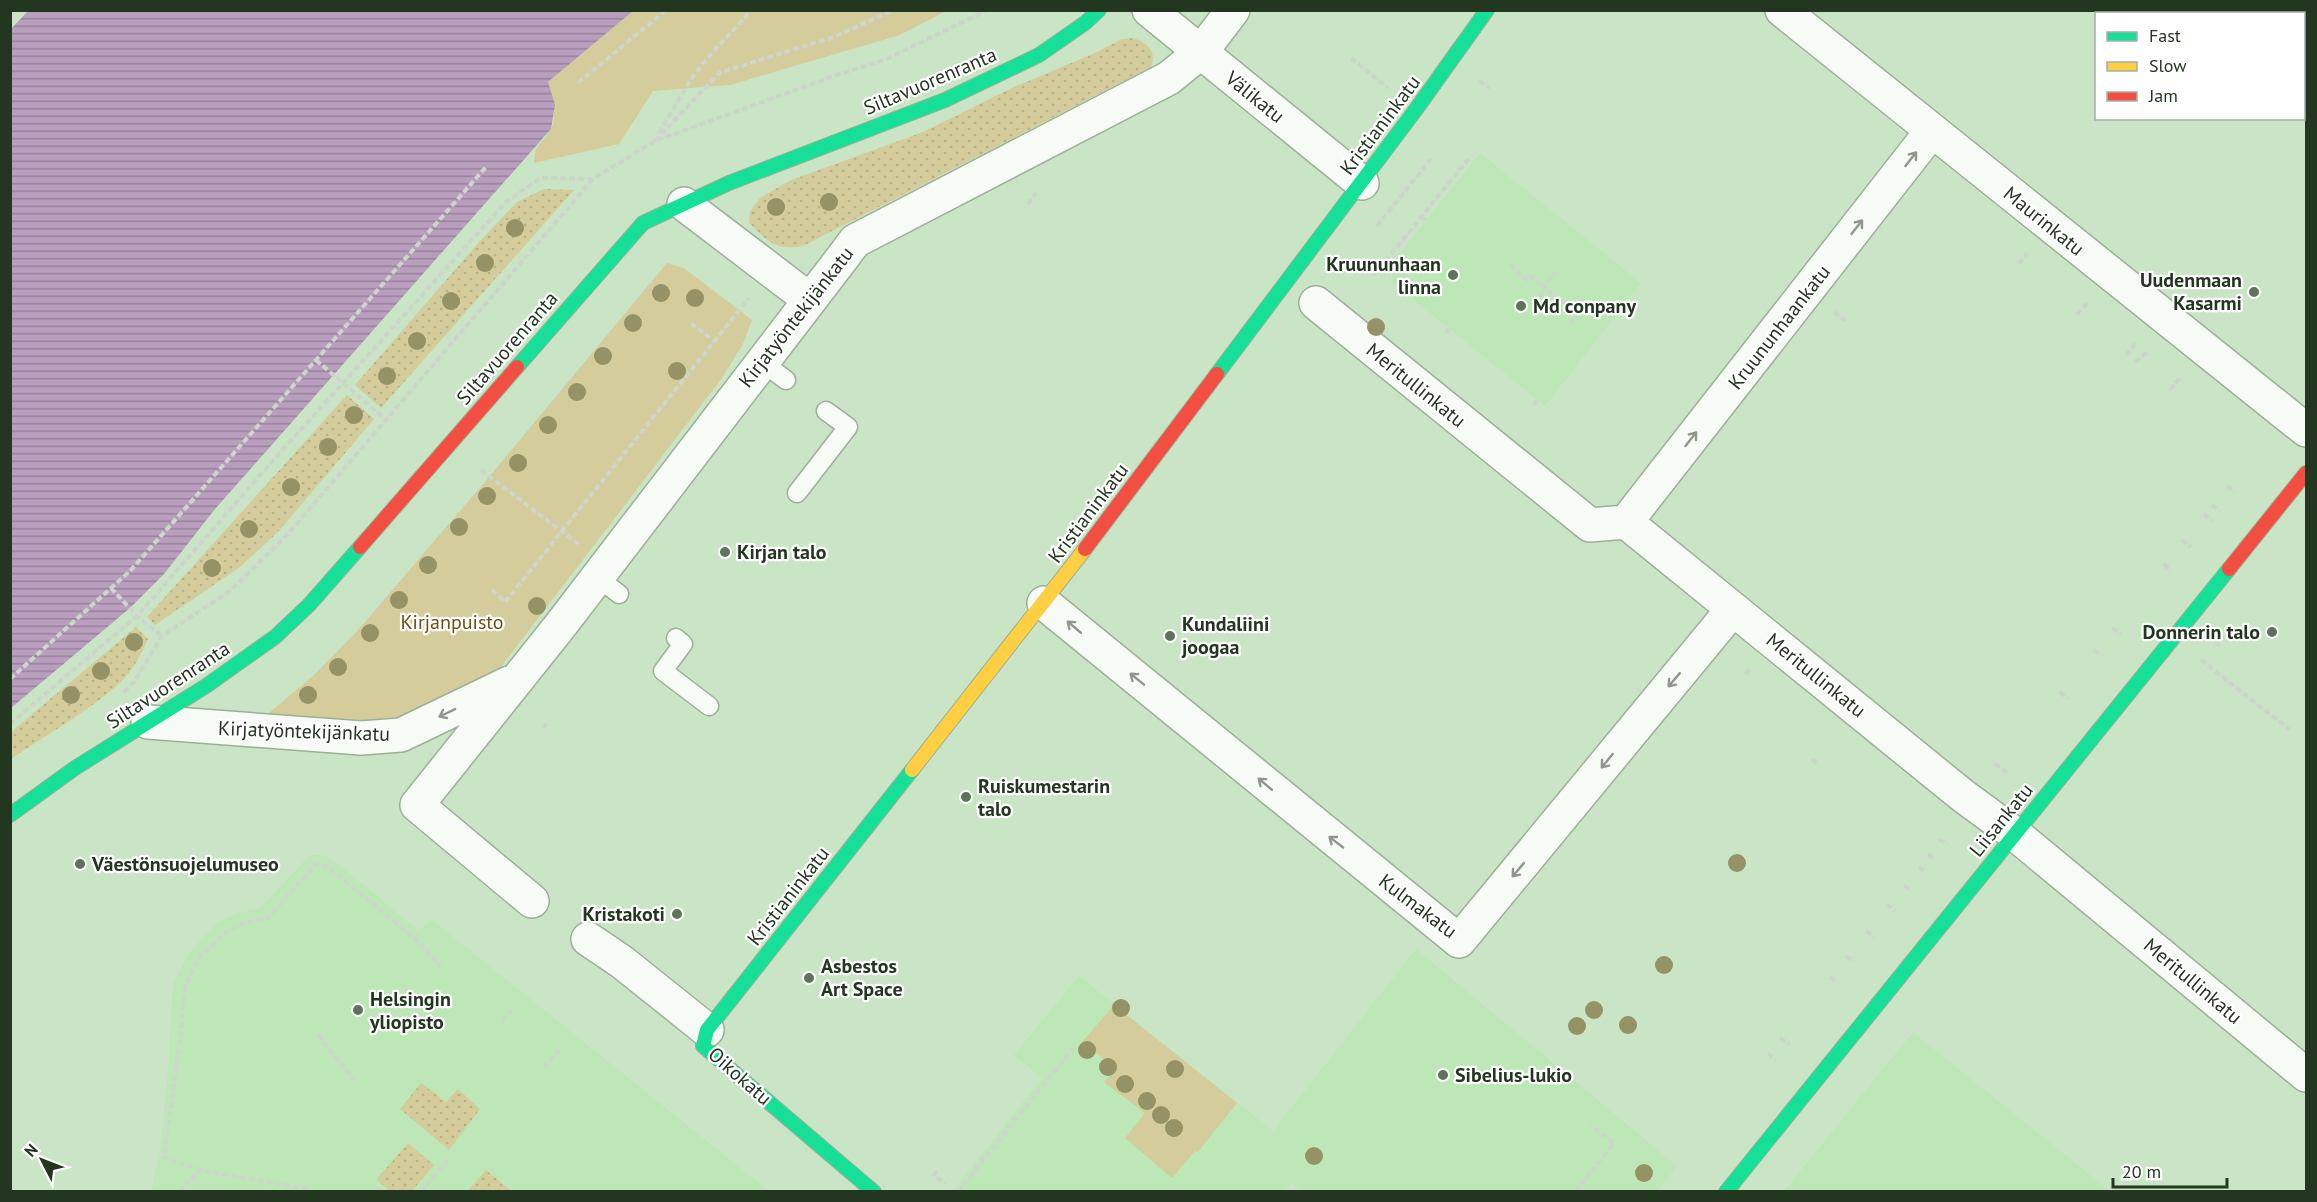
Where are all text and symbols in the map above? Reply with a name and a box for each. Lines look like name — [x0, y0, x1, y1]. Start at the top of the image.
legend — [2095, 12, 2305, 120]
text: Fast — [2149, 24, 2181, 47]
street label: Siltavuorenranta — [860, 41, 1000, 121]
text: Slow — [2149, 54, 2187, 77]
street label: Välikatu — [1219, 65, 1290, 129]
street label: Kristianinkatu — [1334, 70, 1426, 180]
text: Jam — [2148, 84, 2178, 107]
one-way arrow — [1904, 151, 1917, 167]
street label: Maurinkatu — [1998, 180, 2090, 262]
one-way arrow — [1850, 219, 1863, 235]
street label: Kirjatyöntekijänkatu — [733, 241, 859, 393]
place label: Kruununhaan linna — [1326, 251, 1441, 300]
street label: Kruununhaankatu — [1722, 259, 1836, 395]
place label: Uudenmaan Kasarmi — [2140, 267, 2242, 316]
marker: Kruununhaan linna — [1446, 268, 1460, 282]
marker: Uudenmaan Kasarmi — [2247, 285, 2261, 299]
street label: Siltavuorenranta — [451, 286, 563, 410]
place label: Md conpany — [1533, 293, 1636, 319]
marker: Md conpany — [1514, 299, 1528, 313]
street label: Meritullinkatu — [1361, 337, 1471, 433]
one-way arrow — [1685, 431, 1698, 447]
street label: Kristianinkatu — [1042, 458, 1134, 568]
place label: Kirjan talo — [737, 539, 827, 565]
marker: Kirjan talo — [718, 545, 732, 559]
park label: Kirjanpuisto — [400, 609, 504, 635]
place label: Kundaliini joogaa — [1181, 611, 1269, 660]
place label: Donnerin talo — [2142, 619, 2260, 645]
one-way arrow — [1067, 620, 1082, 634]
marker: Donnerin talo — [2265, 625, 2279, 639]
street label: Meritullinkatu — [1761, 627, 1871, 723]
marker: Kundaliini joogaa — [1163, 629, 1177, 643]
street label: Siltavuorenranta — [101, 635, 235, 735]
one-way arrow — [1668, 672, 1681, 688]
one-way arrow — [1129, 673, 1145, 686]
one-way arrow — [439, 707, 457, 719]
street label: Kirjatyöntekijänkatu — [218, 715, 390, 747]
one-way arrow — [1600, 753, 1614, 768]
place label: Ruiskumestarin talo — [978, 773, 1110, 822]
one-way arrow — [1258, 777, 1274, 790]
street label: Liisankatu — [1963, 778, 2039, 862]
marker: Ruiskumestarin talo — [959, 790, 973, 804]
one-way arrow — [1329, 835, 1345, 848]
street label: Kristianinkatu — [741, 841, 835, 951]
place label: Väestönsuojelumuseo — [91, 851, 279, 877]
marker: Väestönsuojelumuseo — [73, 857, 87, 871]
one-way arrow — [1512, 862, 1525, 878]
street label: Kulmakatu — [1374, 868, 1462, 944]
place label: Kristakoti — [583, 901, 665, 927]
marker: Kristakoti — [670, 907, 684, 921]
street label: Meritullinkatu — [2138, 932, 2248, 1030]
place label: Asbestos Art Space — [821, 953, 903, 1002]
marker: Asbestos Art Space — [802, 971, 816, 985]
place label: Helsingin yliopisto — [369, 986, 451, 1035]
marker: Helsingin yliopisto — [351, 1003, 365, 1017]
street label: Oikokatu — [703, 1041, 777, 1111]
place label: Sibelius-lukio — [1455, 1062, 1572, 1088]
marker: Sibelius-lukio — [1436, 1068, 1450, 1082]
north arrow — [12, 1130, 72, 1190]
text: N — [20, 1139, 42, 1161]
scale bar — [2113, 1151, 2227, 1189]
text: 20 m — [2122, 1160, 2161, 1183]

